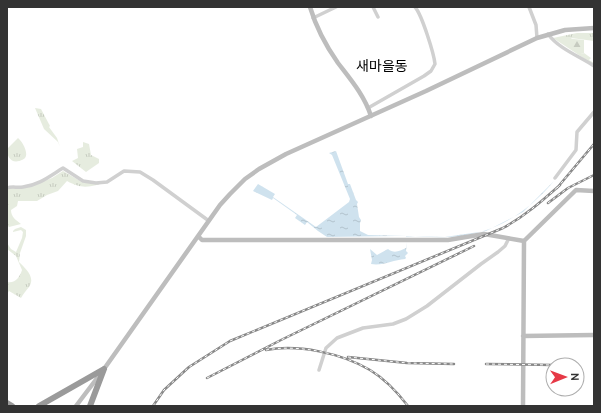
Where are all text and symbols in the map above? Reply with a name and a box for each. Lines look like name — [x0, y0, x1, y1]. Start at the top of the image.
district label: 새마을동 — [356, 57, 408, 75]
north arrow — [545, 357, 585, 397]
text: N — [568, 373, 582, 381]

